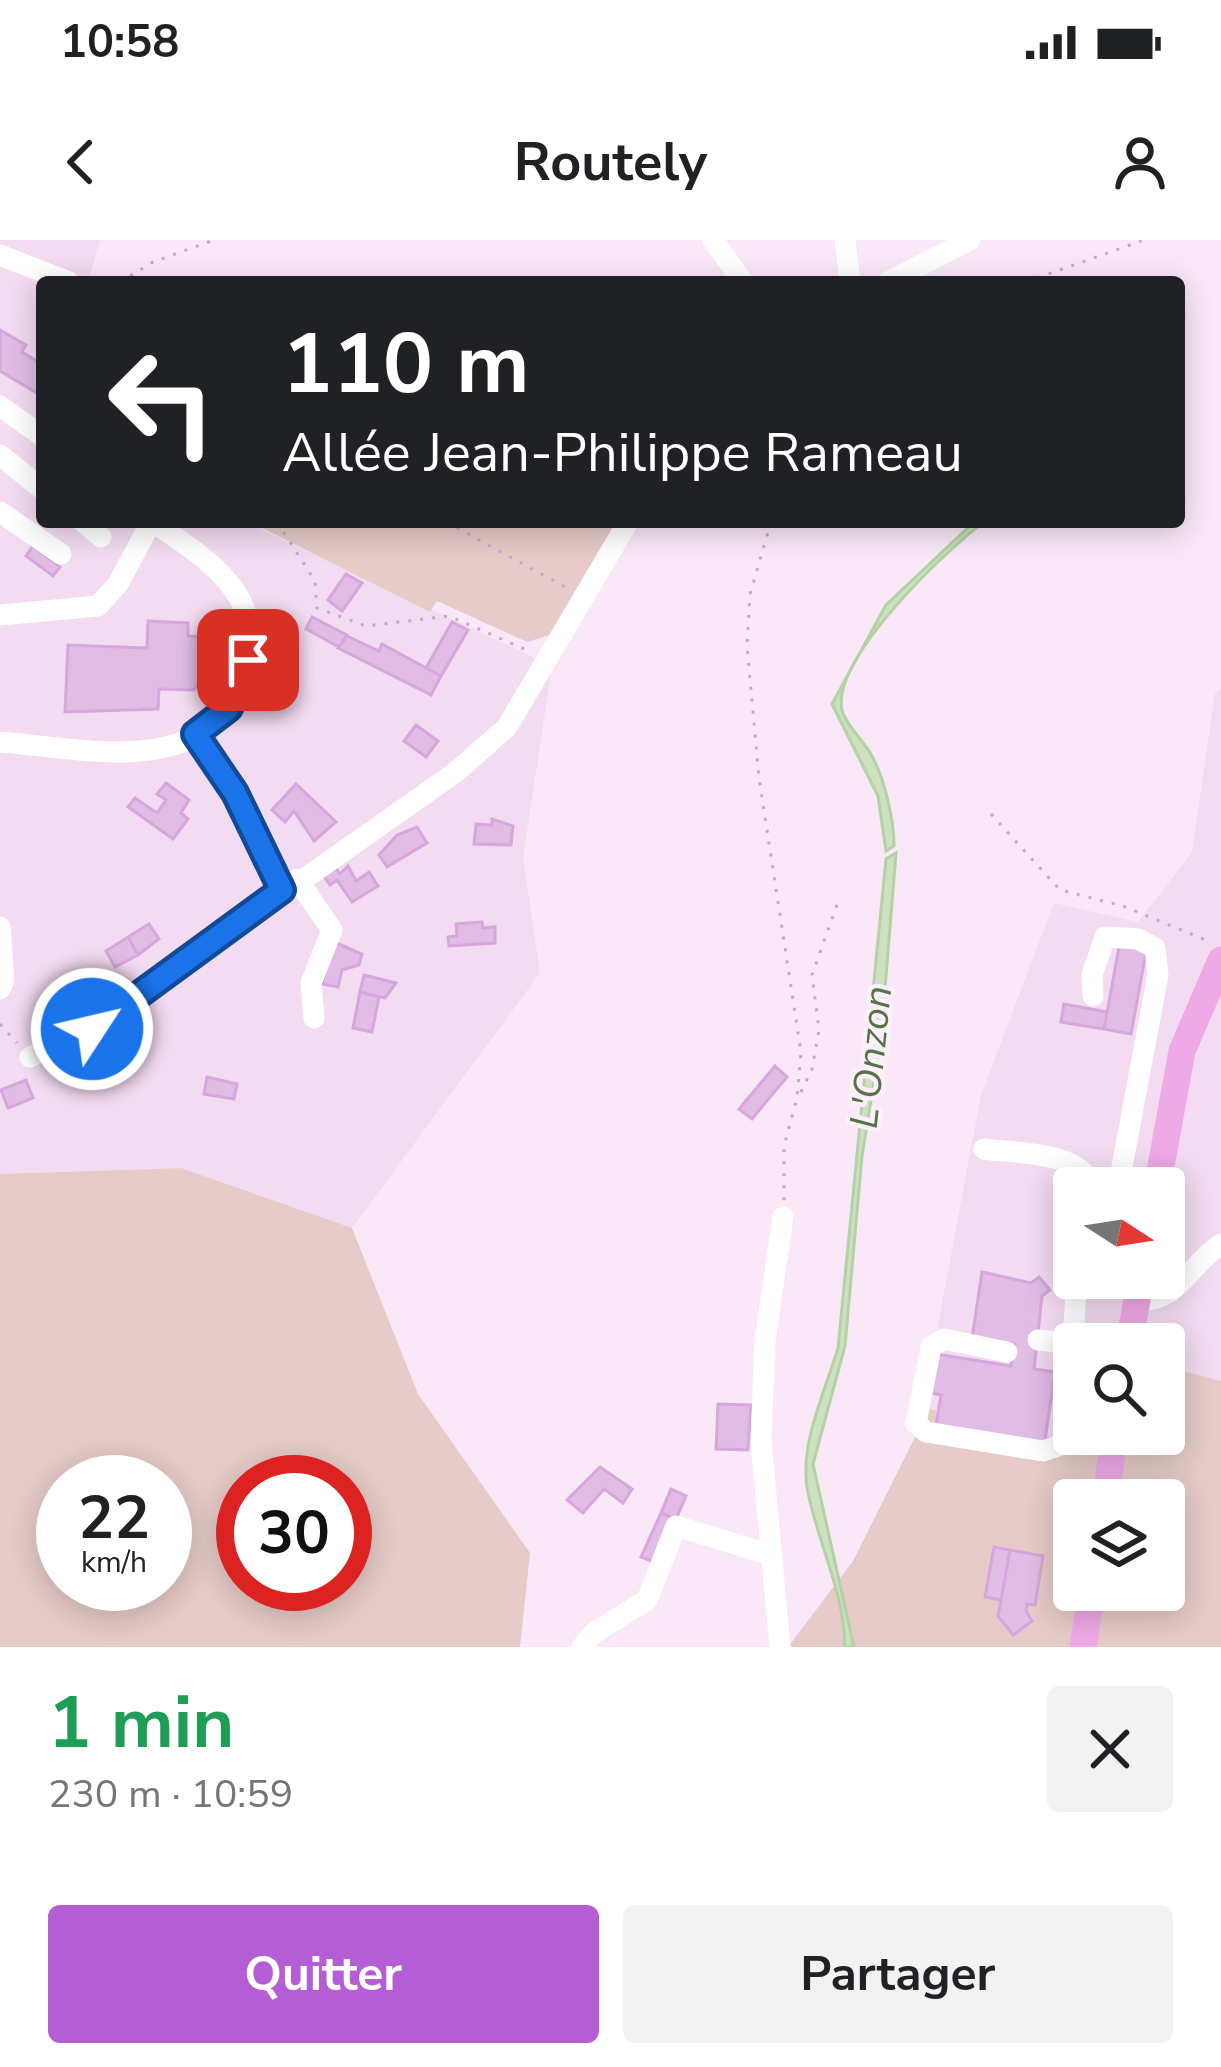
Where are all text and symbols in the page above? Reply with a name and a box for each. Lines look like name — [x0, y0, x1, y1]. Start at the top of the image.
text: 10:58 — [60, 12, 179, 73]
text: Routely — [514, 125, 707, 199]
icon: back — [48, 129, 114, 195]
icon: person — [1107, 129, 1173, 195]
text: 110 m — [282, 307, 530, 422]
icon: left — [84, 324, 240, 480]
text: Allée Jean-Philippe Rameau — [282, 416, 963, 490]
pin — [197, 609, 299, 711]
icon: arrive — [215, 627, 281, 693]
position arrow — [29, 966, 155, 1092]
water label: L'Onzon — [838, 983, 905, 1131]
north arrow — [1053, 1167, 1185, 1299]
map controls — [1053, 1167, 1185, 1611]
button: search — [1053, 1323, 1185, 1455]
speed limit sign: 30 — [216, 1455, 372, 1611]
text: 22 — [78, 1477, 150, 1559]
button: layers — [1053, 1479, 1185, 1611]
text: km/h — [81, 1542, 147, 1583]
text: 1 min — [48, 1674, 234, 1772]
button: close — [1047, 1686, 1173, 1812]
text: 230 m · 10:59 — [48, 1768, 293, 1821]
button: Quitter — [48, 1905, 599, 2043]
button: Partager — [623, 1905, 1173, 2043]

